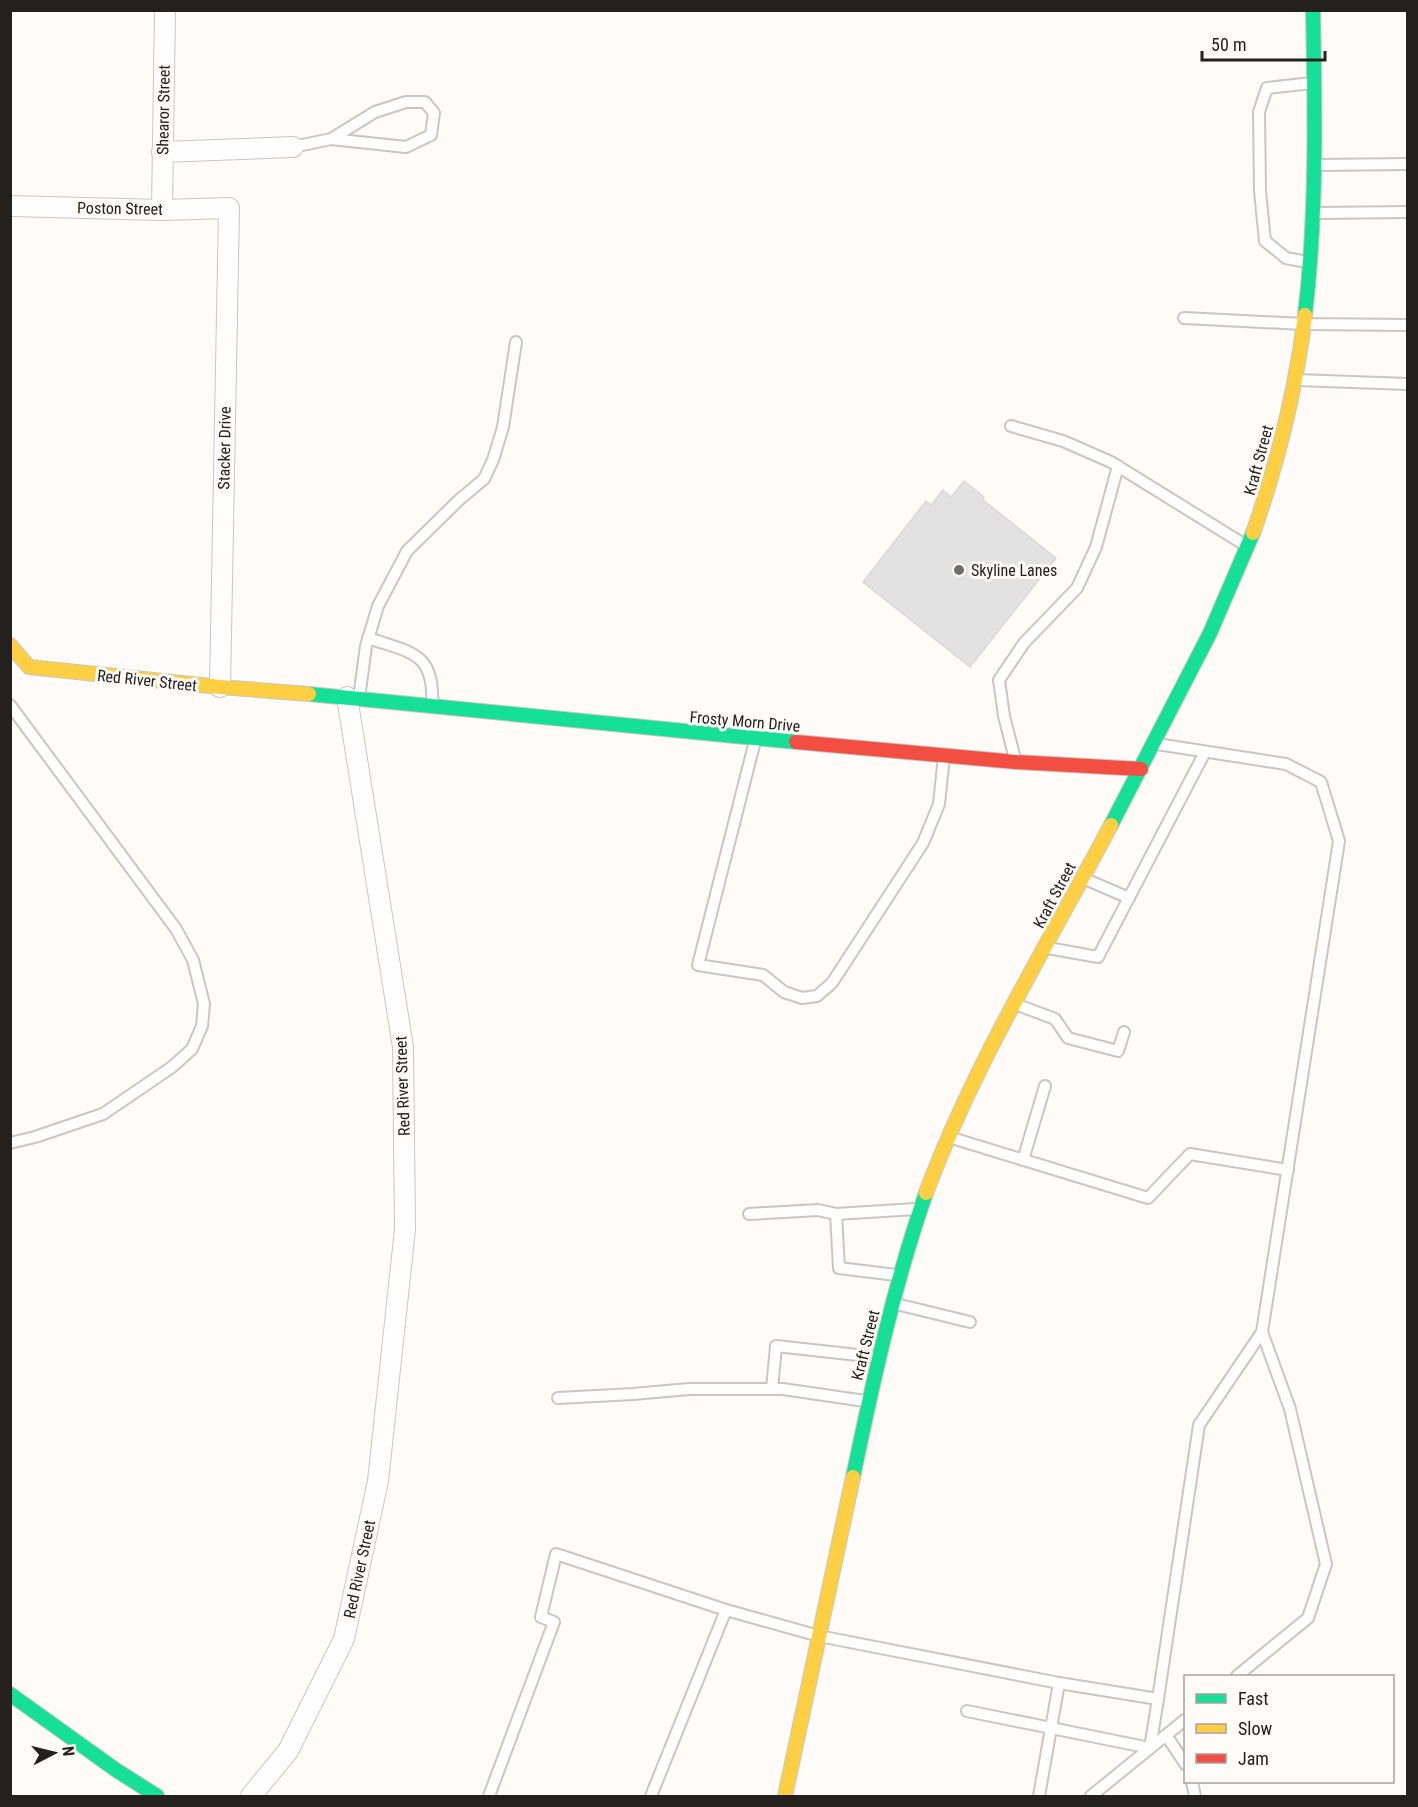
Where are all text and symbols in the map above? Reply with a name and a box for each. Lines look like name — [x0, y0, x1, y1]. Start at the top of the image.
scale bar — [1202, 24, 1325, 62]
text: 50 m — [1211, 34, 1246, 55]
street label: Shearor Street — [153, 65, 174, 155]
street label: Poston Street — [77, 198, 163, 219]
street label: Stacker Drive — [214, 406, 235, 490]
street label: Kraft Street — [1240, 423, 1277, 497]
place label: Skyline Lanes — [971, 561, 1057, 580]
marker: Skyline Lanes — [952, 563, 966, 577]
street label: Red River Street — [96, 666, 198, 695]
street label: Frosty Morn Drive — [689, 707, 801, 736]
street label: Kraft Street — [1029, 859, 1080, 931]
street label: Red River Street — [391, 1035, 414, 1136]
street label: Kraft Street — [848, 1308, 883, 1382]
street label: Red River Street — [340, 1518, 379, 1620]
legend — [1184, 1675, 1394, 1783]
text: Fast — [1238, 1688, 1269, 1709]
text: Slow — [1238, 1718, 1273, 1739]
north arrow — [24, 1723, 84, 1783]
text: N — [58, 1745, 78, 1757]
text: Jam — [1238, 1748, 1269, 1769]

